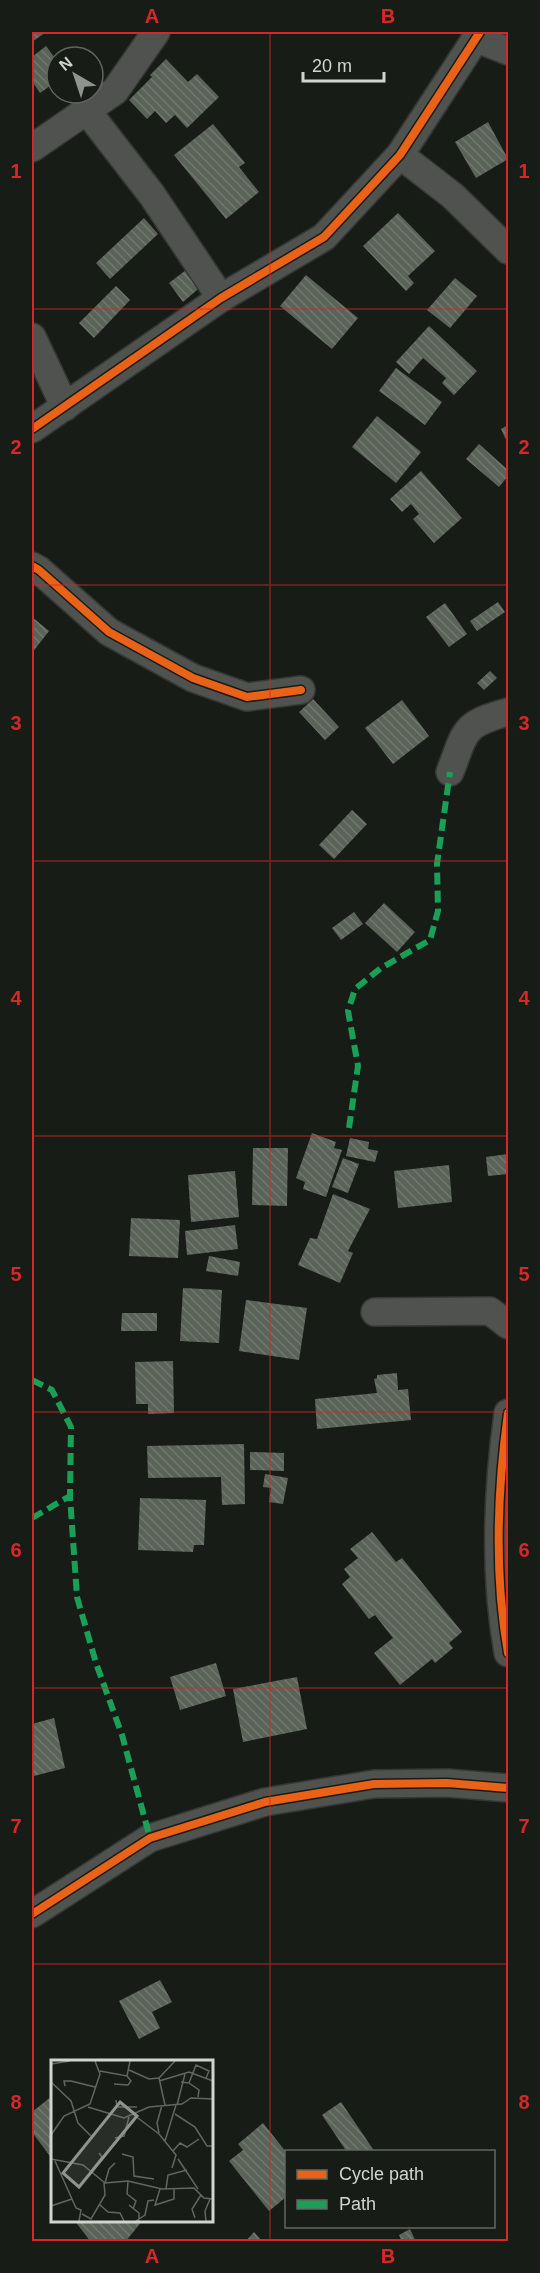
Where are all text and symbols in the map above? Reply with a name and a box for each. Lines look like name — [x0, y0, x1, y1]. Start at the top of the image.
text: A — [145, 5, 159, 27]
text: B — [381, 5, 395, 27]
north arrow — [45, 45, 105, 105]
scale bar — [303, 45, 384, 83]
text: N — [56, 53, 76, 74]
text: 20 m — [312, 56, 352, 76]
text: 1 — [10, 160, 22, 182]
text: 1 — [518, 160, 530, 182]
text: 2 — [10, 436, 22, 458]
text: 2 — [518, 436, 530, 458]
text: 3 — [10, 712, 22, 734]
text: 3 — [518, 712, 530, 734]
text: 4 — [10, 987, 22, 1009]
text: 4 — [518, 987, 530, 1009]
text: 5 — [10, 1263, 22, 1285]
text: 5 — [518, 1263, 530, 1285]
text: 6 — [10, 1539, 22, 1561]
text: 6 — [518, 1539, 530, 1561]
text: 7 — [10, 1815, 22, 1837]
text: 7 — [518, 1815, 530, 1837]
inset map — [51, 2060, 213, 2222]
text: 8 — [10, 2091, 22, 2113]
text: 8 — [518, 2091, 530, 2113]
legend — [285, 2150, 495, 2228]
text: Cycle path — [339, 2164, 424, 2184]
text: Path — [339, 2194, 376, 2214]
text: A — [145, 2245, 159, 2267]
text: B — [381, 2245, 395, 2267]

